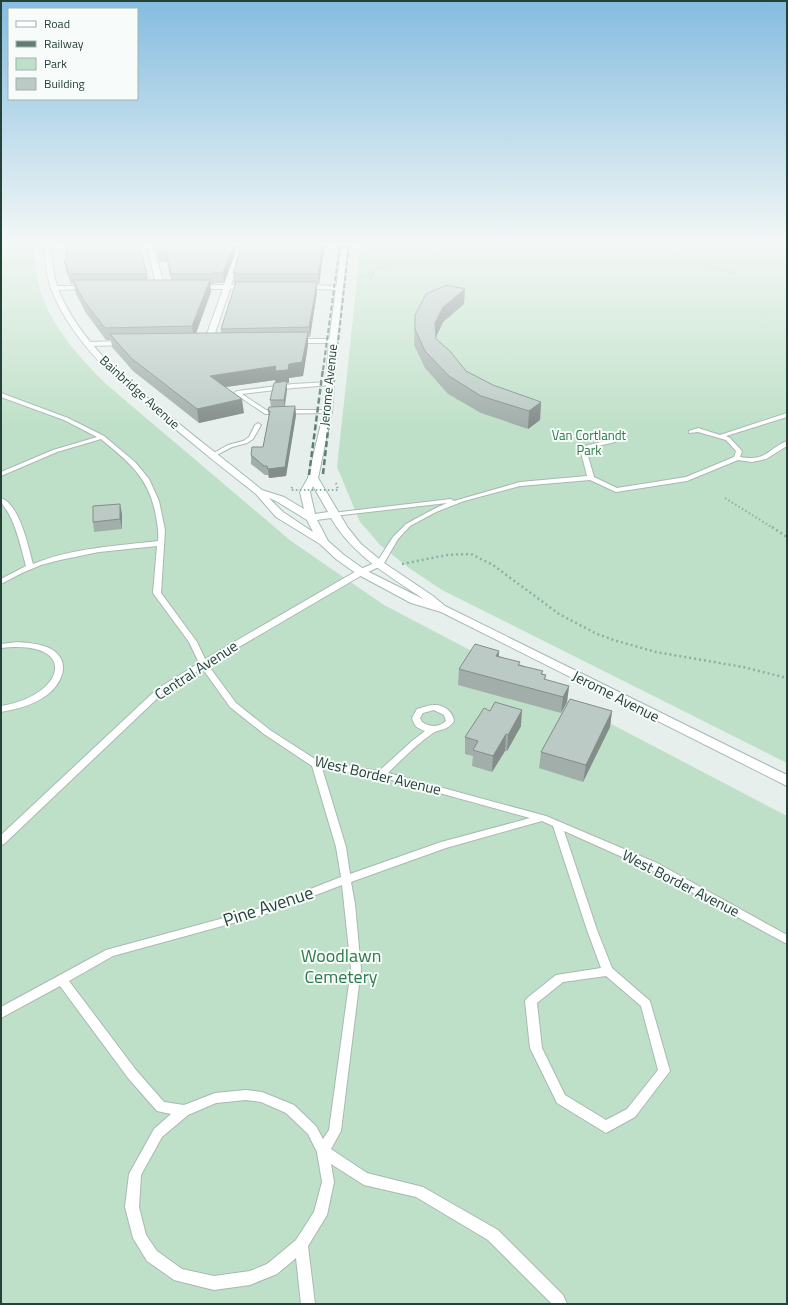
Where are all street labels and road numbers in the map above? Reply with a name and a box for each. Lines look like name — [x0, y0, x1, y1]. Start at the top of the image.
street label: Jerome Avenue — [314, 343, 342, 427]
street label: Bainbridge Avenue — [95, 350, 185, 434]
street label: Central Avenue — [150, 634, 242, 706]
street label: Jerome Avenue — [568, 664, 664, 728]
street label: West Border Avenue — [312, 749, 444, 801]
street label: West Border Avenue — [618, 843, 744, 923]
street label: Pine Avenue — [219, 879, 317, 933]

